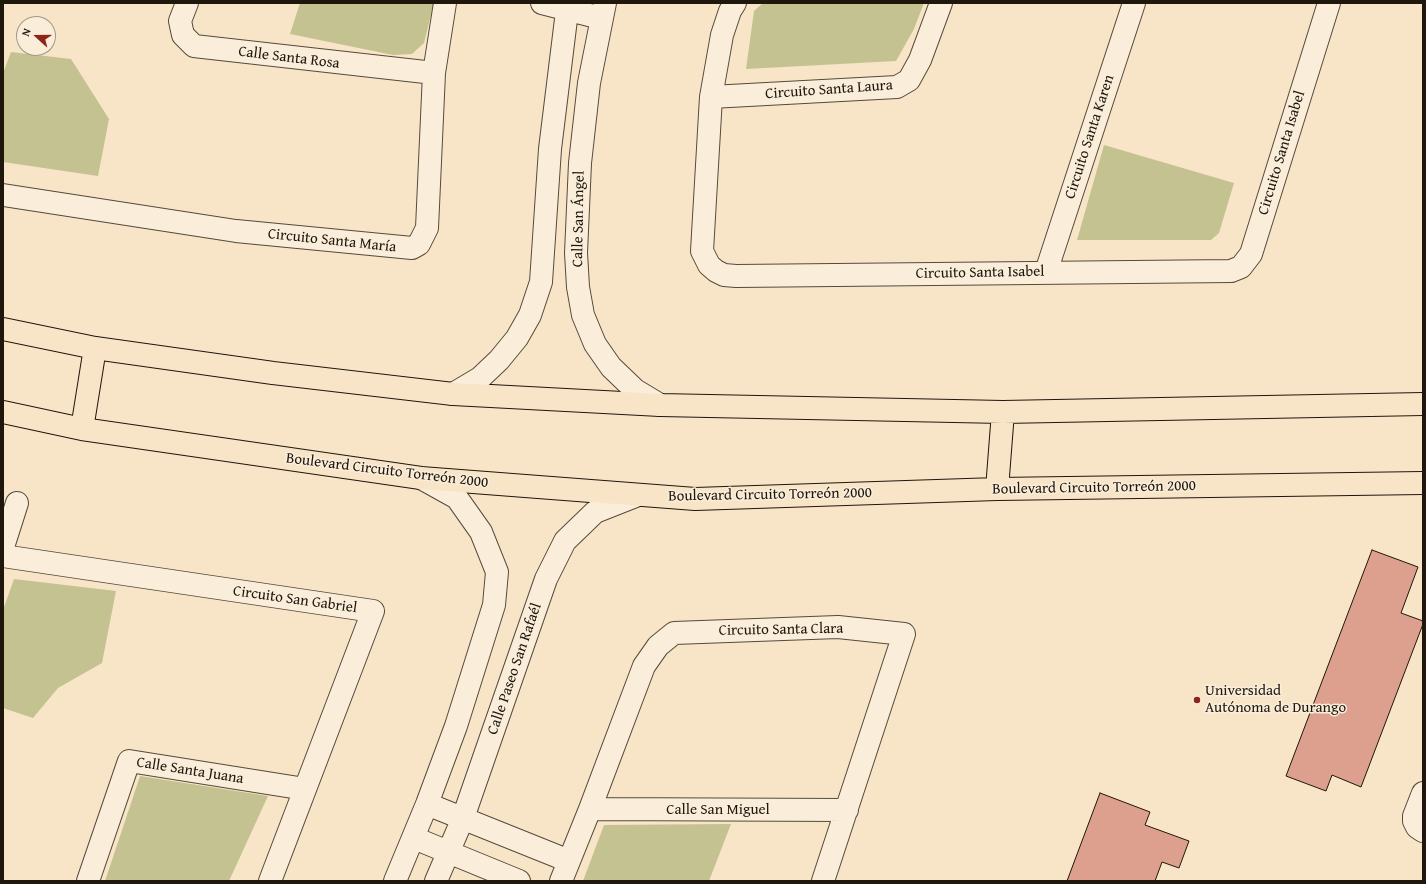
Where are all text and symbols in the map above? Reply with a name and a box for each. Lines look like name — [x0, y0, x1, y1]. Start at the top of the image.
north arrow — [16, 16, 56, 56]
text: N — [17, 26, 35, 38]
street label: Calle Santa Rosa — [237, 43, 341, 73]
street label: Circuito Santa Karen — [1061, 73, 1119, 201]
street label: Circuito Santa Laura — [765, 77, 893, 103]
street label: Circuito Santa Isabel — [1255, 89, 1309, 217]
street label: Calle San Ángel — [569, 171, 589, 267]
street label: Circuito Santa María — [267, 225, 397, 257]
street label: Circuito Santa Isabel — [915, 263, 1045, 283]
street label: Boulevard Circuito Torreón 2000 — [285, 450, 489, 492]
street label: Boulevard Circuito Torreón 2000 — [992, 477, 1196, 499]
street label: Boulevard Circuito Torreón 2000 — [668, 484, 872, 506]
street label: Circuito San Gabriel — [232, 582, 358, 618]
street label: Calle Paseo San Rafaél — [484, 601, 546, 737]
street label: Circuito Santa Clara — [719, 620, 843, 640]
place label: Universidad Autónoma de Durango — [1205, 682, 1346, 717]
marker: Universidad Autónoma de Durango — [1192, 695, 1202, 705]
street label: Calle Santa Juana — [135, 754, 245, 788]
street label: Calle San Miguel — [666, 801, 770, 819]

